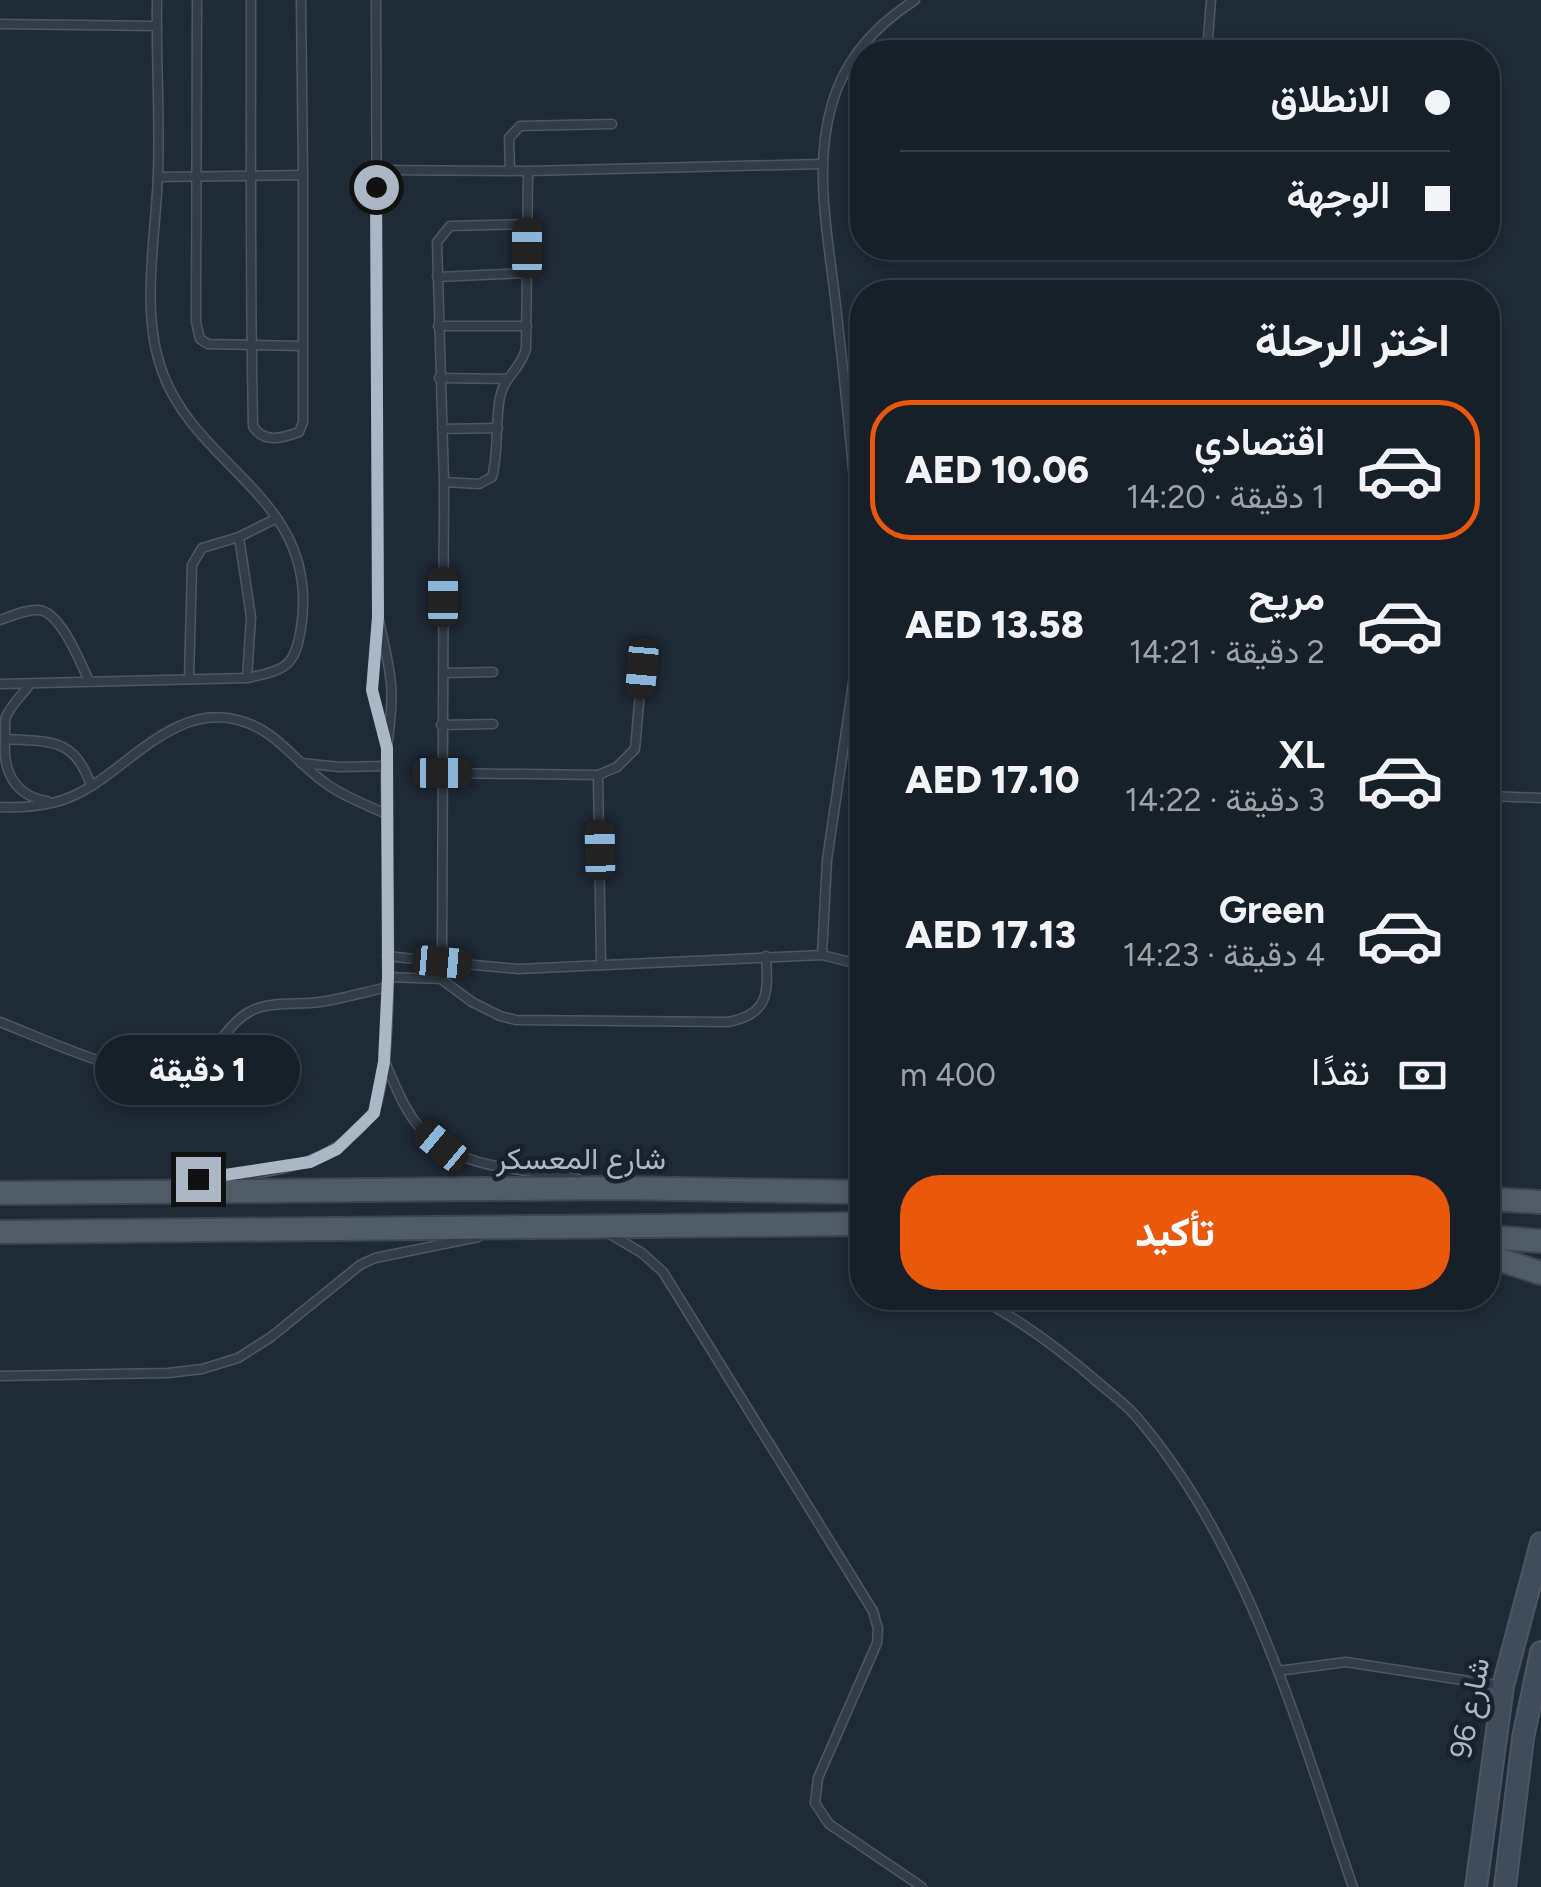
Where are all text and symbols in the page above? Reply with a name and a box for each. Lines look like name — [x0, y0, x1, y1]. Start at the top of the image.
text: الانطلاق — [1271, 76, 1390, 122]
route start — [354, 165, 399, 210]
text: الوجهة — [1287, 172, 1390, 218]
car — [512, 218, 542, 278]
text: اختر الرحلة — [1255, 313, 1450, 367]
text: اقتصادي — [1194, 419, 1325, 465]
icon: car — [1355, 425, 1445, 515]
text: AED 10.06 — [905, 447, 1089, 493]
text: 1 دقيقة · 14:20 — [1126, 478, 1325, 516]
car — [428, 567, 458, 627]
text: مريح — [1249, 574, 1325, 620]
icon: car — [1355, 580, 1445, 670]
text: AED 13.58 — [905, 602, 1084, 648]
text: 2 دقيقة · 14:21 — [1129, 633, 1325, 671]
car — [624, 638, 660, 700]
text: XL — [1279, 732, 1325, 778]
icon: car — [1355, 735, 1445, 825]
text: AED 17.10 — [905, 757, 1080, 803]
car — [412, 758, 472, 788]
text: 3 دقيقة · 14:22 — [1125, 781, 1325, 819]
car — [584, 820, 616, 880]
text: Green — [1219, 887, 1325, 933]
icon: car — [1355, 890, 1445, 980]
text: AED 17.13 — [905, 912, 1076, 958]
text: 4 دقيقة · 14:23 — [1123, 936, 1325, 974]
car — [411, 944, 473, 980]
callout: 1 دقيقة — [96, 1034, 300, 1104]
icon: cash — [1395, 1048, 1450, 1103]
text: نقدًا — [1311, 1049, 1370, 1095]
text: 1 دقيقة — [149, 1051, 246, 1089]
text: 400 m — [900, 1056, 996, 1094]
car — [408, 1115, 474, 1177]
street label: شارع المعسكر — [495, 1140, 666, 1179]
route end — [176, 1157, 221, 1202]
button: تأكيد — [900, 1175, 1450, 1290]
street label: شارع 96 — [1442, 1654, 1499, 1762]

